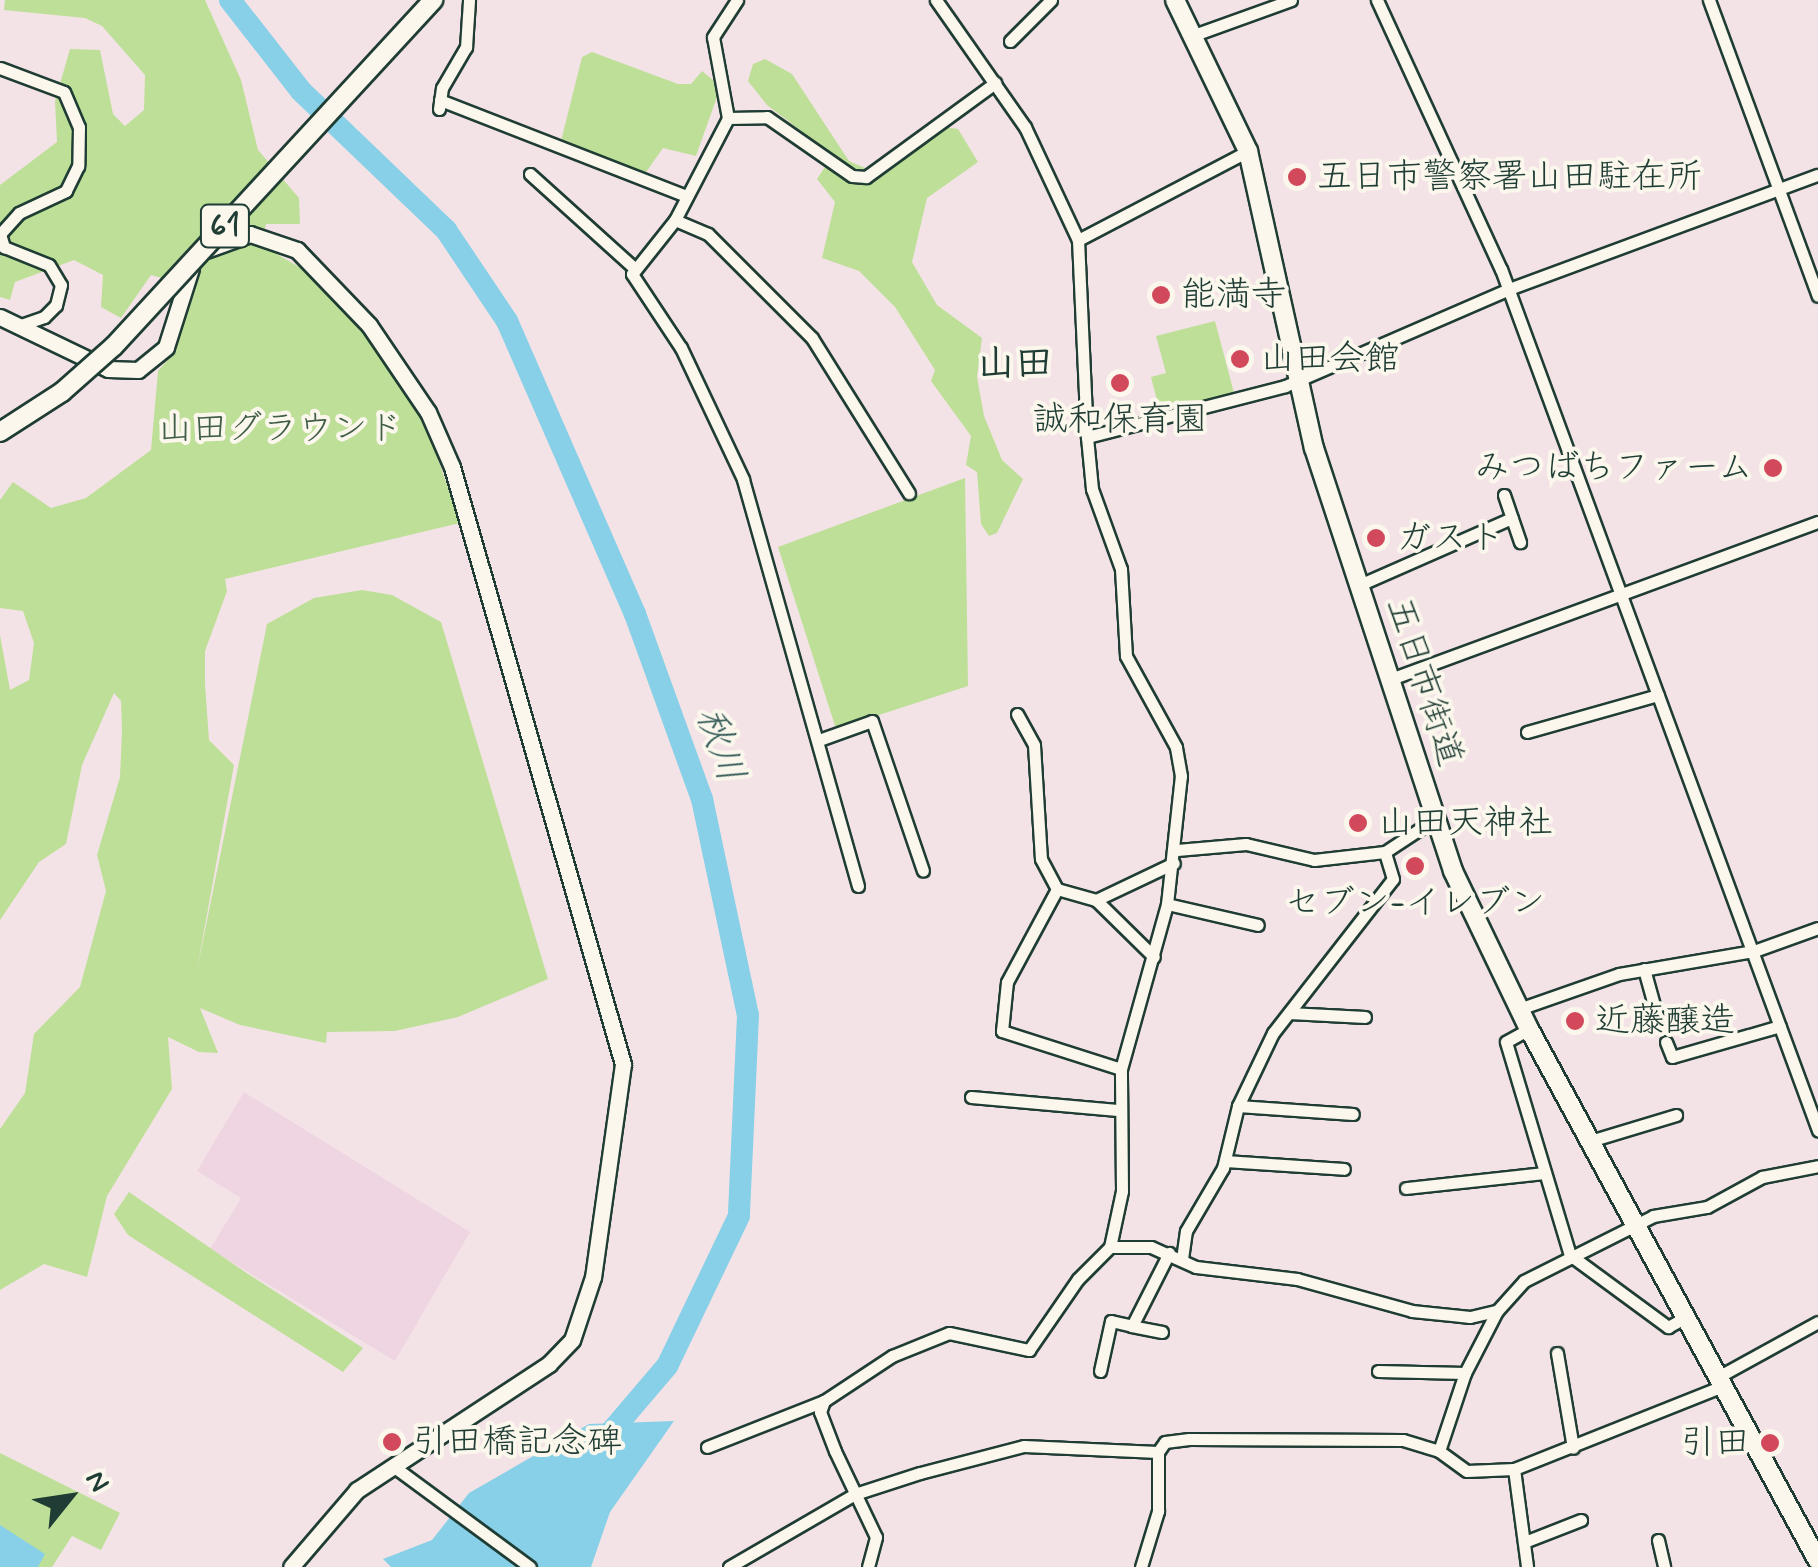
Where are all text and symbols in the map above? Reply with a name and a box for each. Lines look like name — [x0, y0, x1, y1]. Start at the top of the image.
place label: 五日市警察署山田駐在所 — [1317, 156, 1702, 198]
marker: 五日市警察署山田駐在所 — [1286, 166, 1308, 188]
road number: 61 — [198, 199, 252, 253]
place label: 能満寺 — [1181, 274, 1286, 316]
marker: 能満寺 — [1150, 284, 1172, 306]
place label: 山田会館 — [1260, 338, 1400, 380]
district label: 山田 — [977, 342, 1053, 388]
marker: 山田会館 — [1229, 348, 1251, 370]
marker: 誠和保育園 — [1109, 372, 1131, 394]
place label: 誠和保育園 — [1033, 399, 1207, 441]
park label: 山田グラウンド — [158, 408, 402, 450]
place label: みつばちファーム — [1473, 447, 1753, 489]
marker: みつばちファーム — [1762, 457, 1784, 479]
place label: ガスト — [1396, 517, 1501, 559]
marker: ガスト — [1365, 527, 1387, 549]
street label: 五日市街道 — [1377, 592, 1471, 772]
water label: 秋川 — [685, 702, 753, 788]
place label: 山田天神社 — [1378, 802, 1553, 844]
marker: 山田天神社 — [1347, 812, 1369, 834]
marker: セブン-イレブン — [1404, 855, 1426, 877]
place label: セブン-イレブン — [1285, 882, 1545, 924]
place label: 近藤醸造 — [1595, 1000, 1735, 1042]
marker: 近藤醸造 — [1564, 1010, 1586, 1032]
place label: 引田橋記念碑 — [412, 1421, 622, 1463]
place label: 引田 — [1680, 1422, 1750, 1464]
marker: 引田橋記念碑 — [381, 1431, 403, 1453]
marker: 引田 — [1759, 1432, 1781, 1454]
north arrow — [20, 1447, 120, 1547]
text: N — [76, 1464, 117, 1499]

